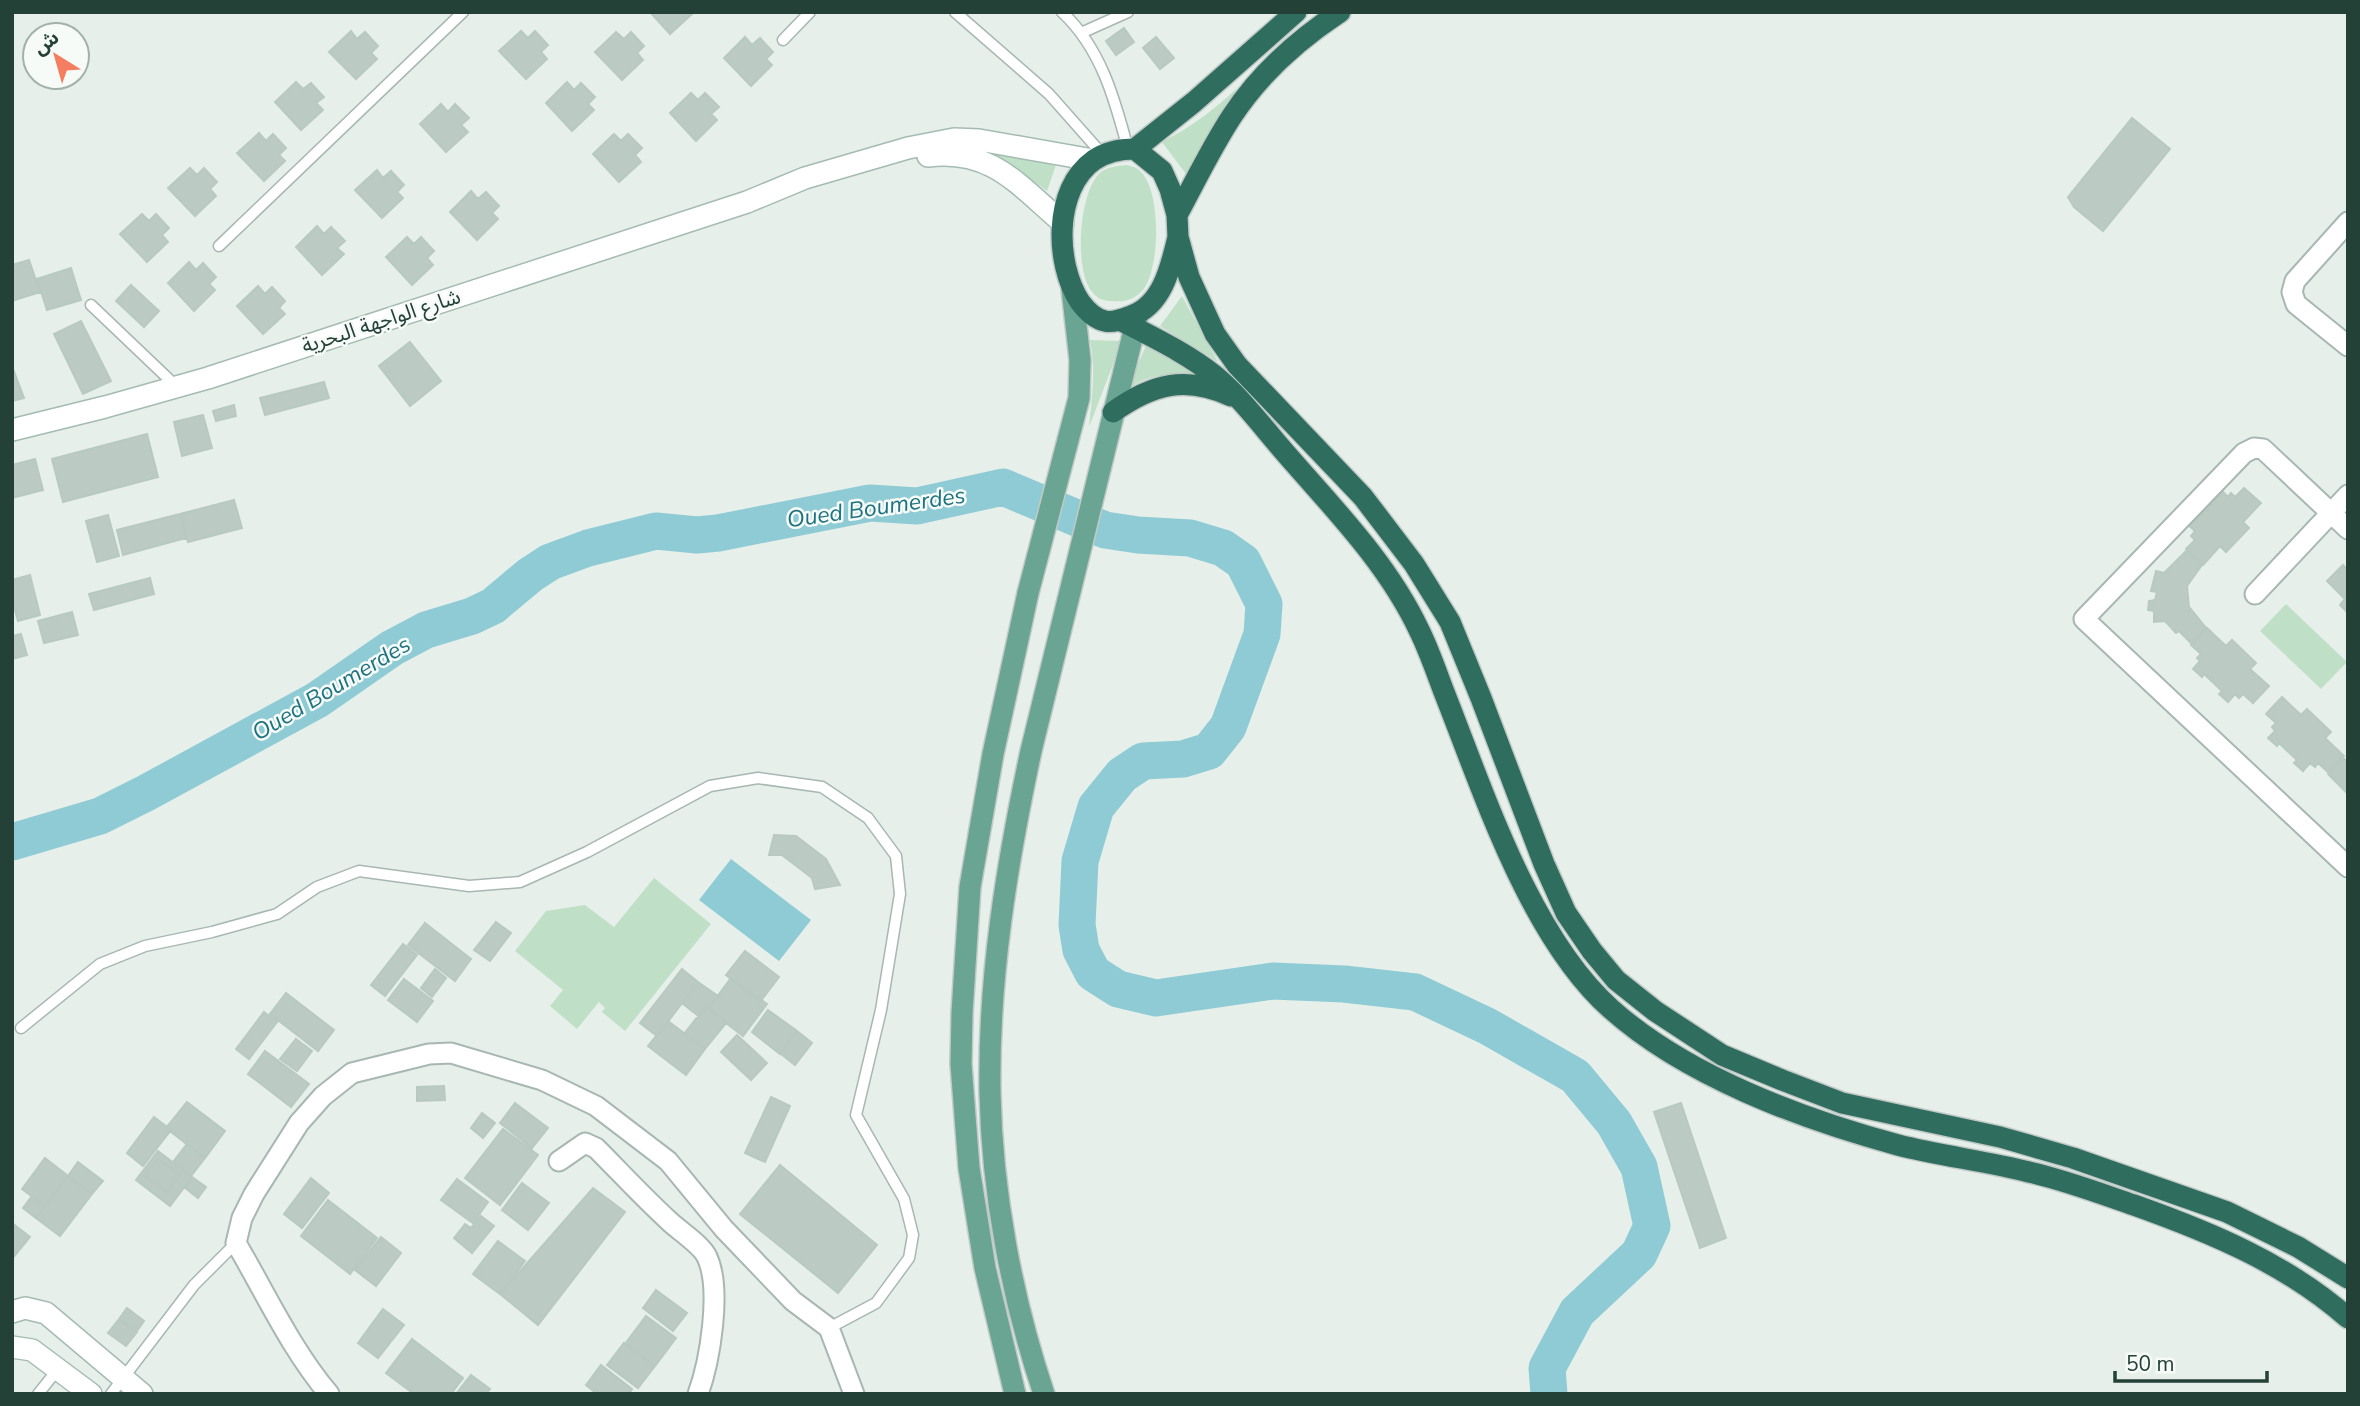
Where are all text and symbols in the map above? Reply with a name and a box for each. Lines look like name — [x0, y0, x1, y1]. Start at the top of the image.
north arrow — [21, 21, 91, 91]
text: ش — [28, 25, 65, 61]
street label: شارع الواجهة البحرية — [298, 282, 464, 361]
water label: Oued Boumerdes — [785, 480, 967, 535]
water label: Oued Boumerdes — [246, 629, 416, 748]
scale bar — [2115, 1340, 2267, 1384]
text: 50 m — [2126, 1350, 2175, 1378]

